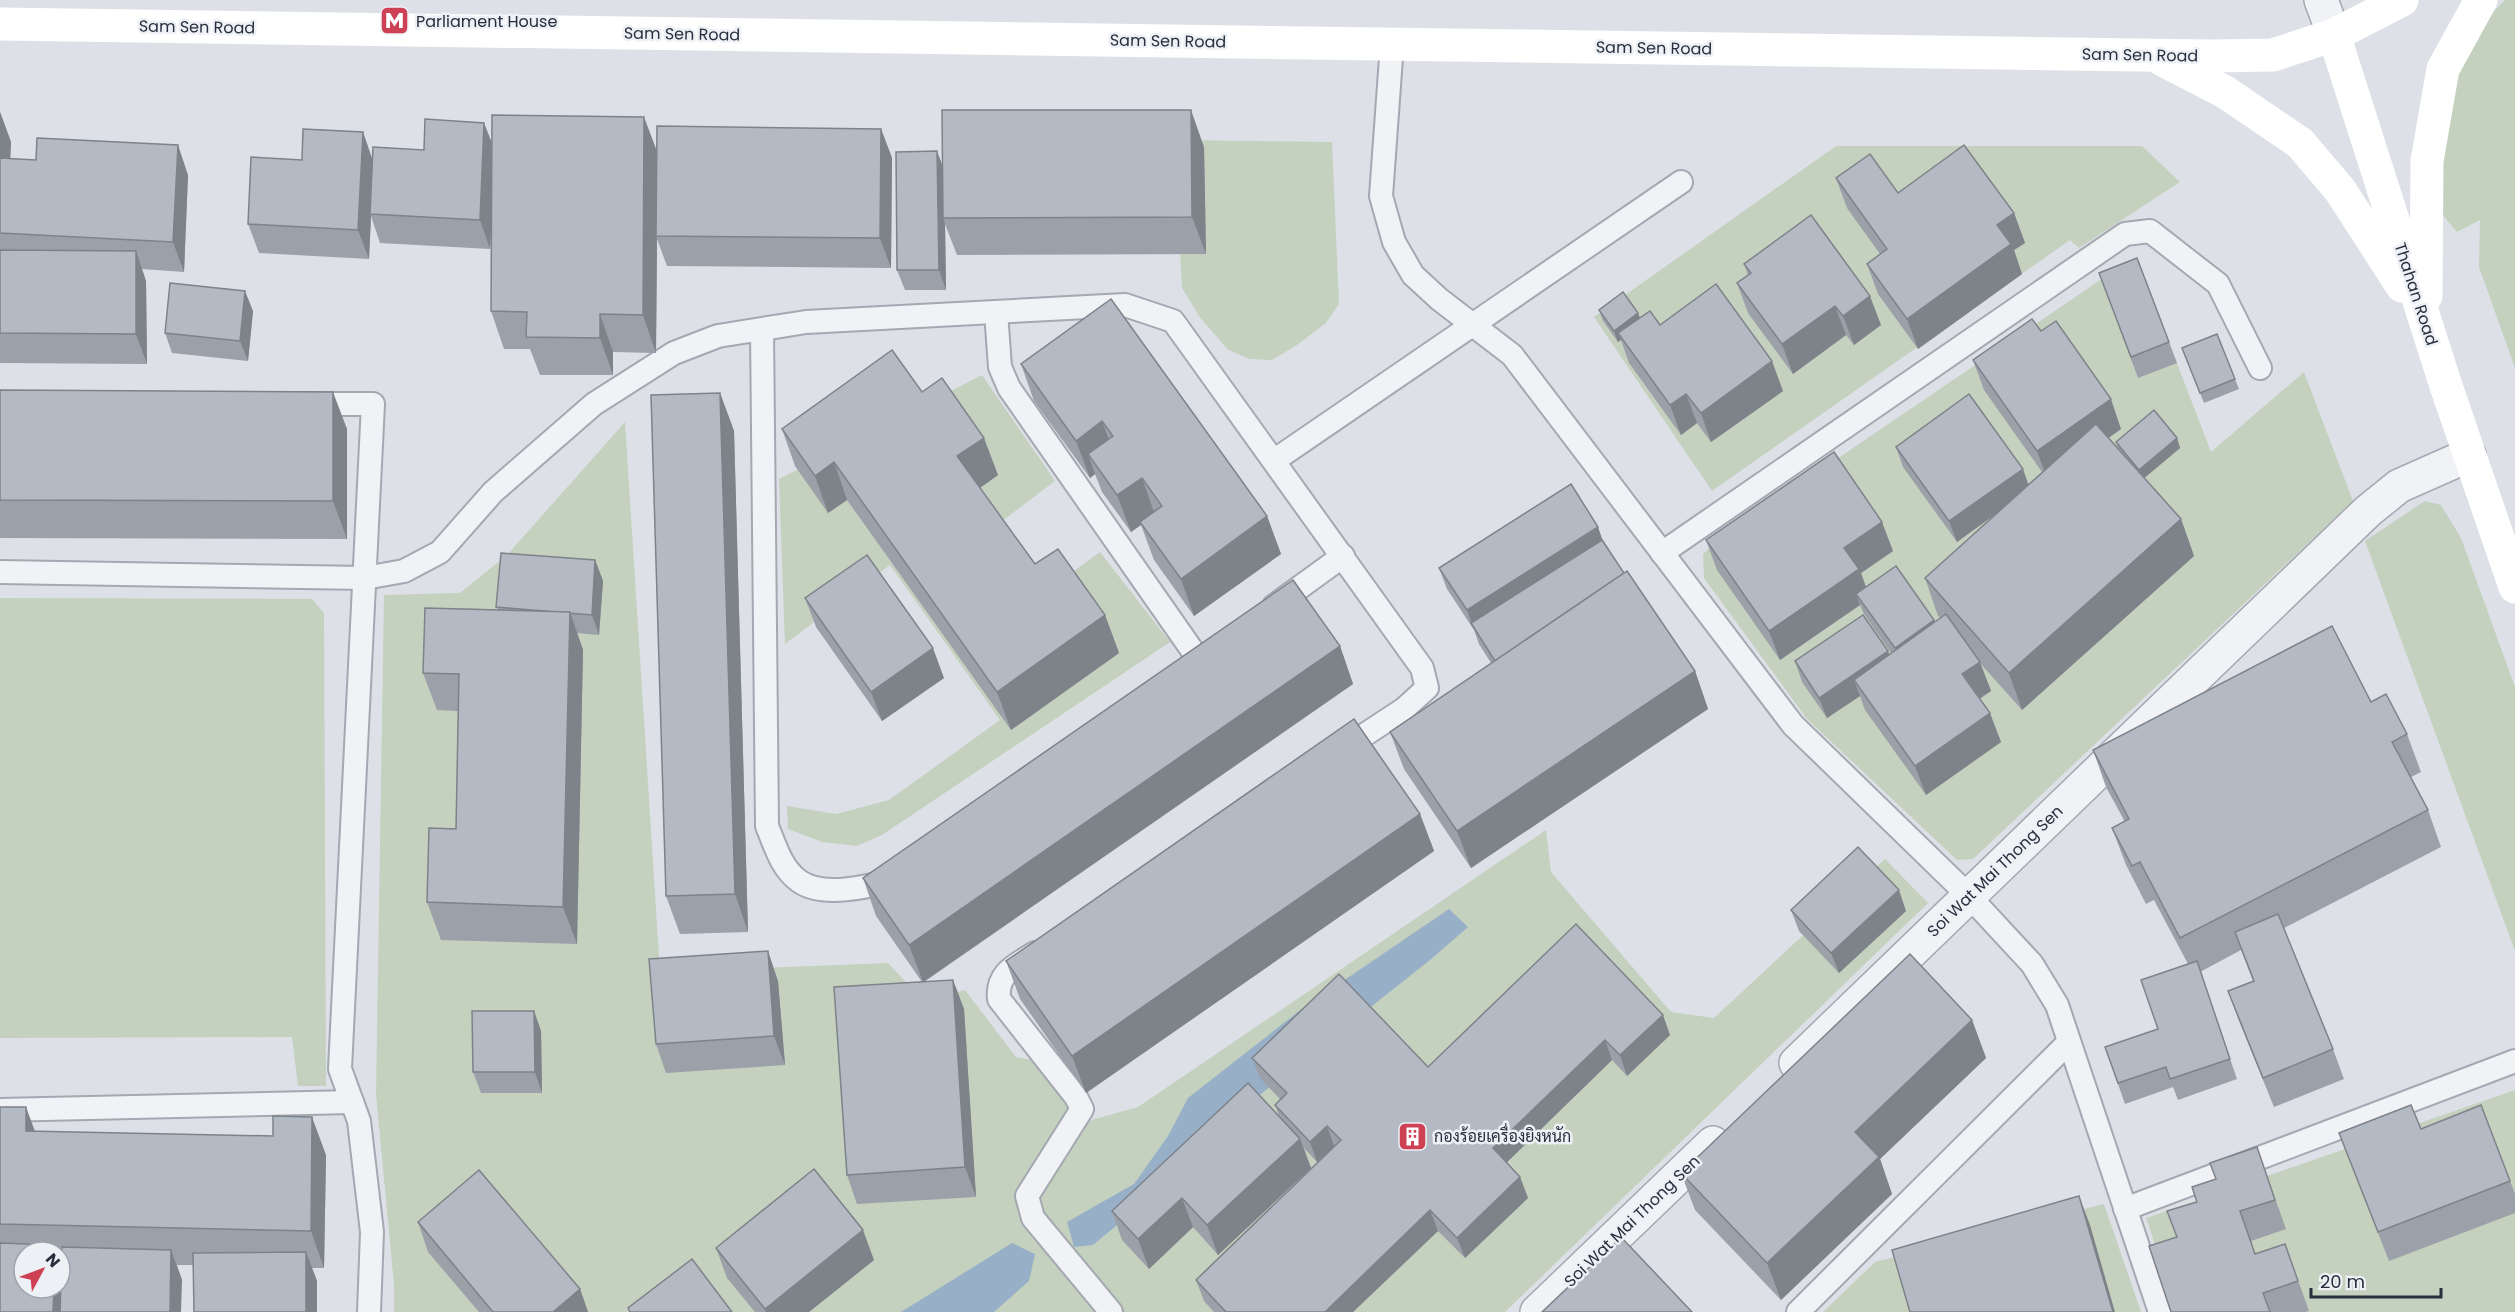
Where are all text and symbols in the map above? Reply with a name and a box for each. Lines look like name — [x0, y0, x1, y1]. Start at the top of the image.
metro station icon: Parliament House — [379, 5, 411, 37]
place label: Parliament House — [416, 10, 557, 33]
street label: Sam Sen Road — [139, 14, 255, 40]
street label: Sam Sen Road — [624, 21, 740, 47]
street label: Sam Sen Road — [1110, 28, 1226, 54]
street label: Sam Sen Road — [1596, 35, 1712, 61]
street label: Sam Sen Road — [2082, 42, 2198, 68]
street label: Thahan Road — [2389, 240, 2443, 348]
street label: Soi Wat Mai Thong Sen — [1922, 800, 2068, 942]
building icon: กองร้อยเครื่องยิงหนัก — [1397, 1120, 1429, 1152]
place label: กองร้อยเครื่องยิงหนัก — [1434, 1122, 1571, 1148]
street label: Soi Wat Mai Thong Sen — [1559, 1150, 1705, 1292]
north arrow — [12, 1240, 72, 1300]
text: N — [40, 1248, 66, 1273]
scale bar — [2311, 1261, 2442, 1299]
text: 20 m — [2320, 1269, 2365, 1294]

